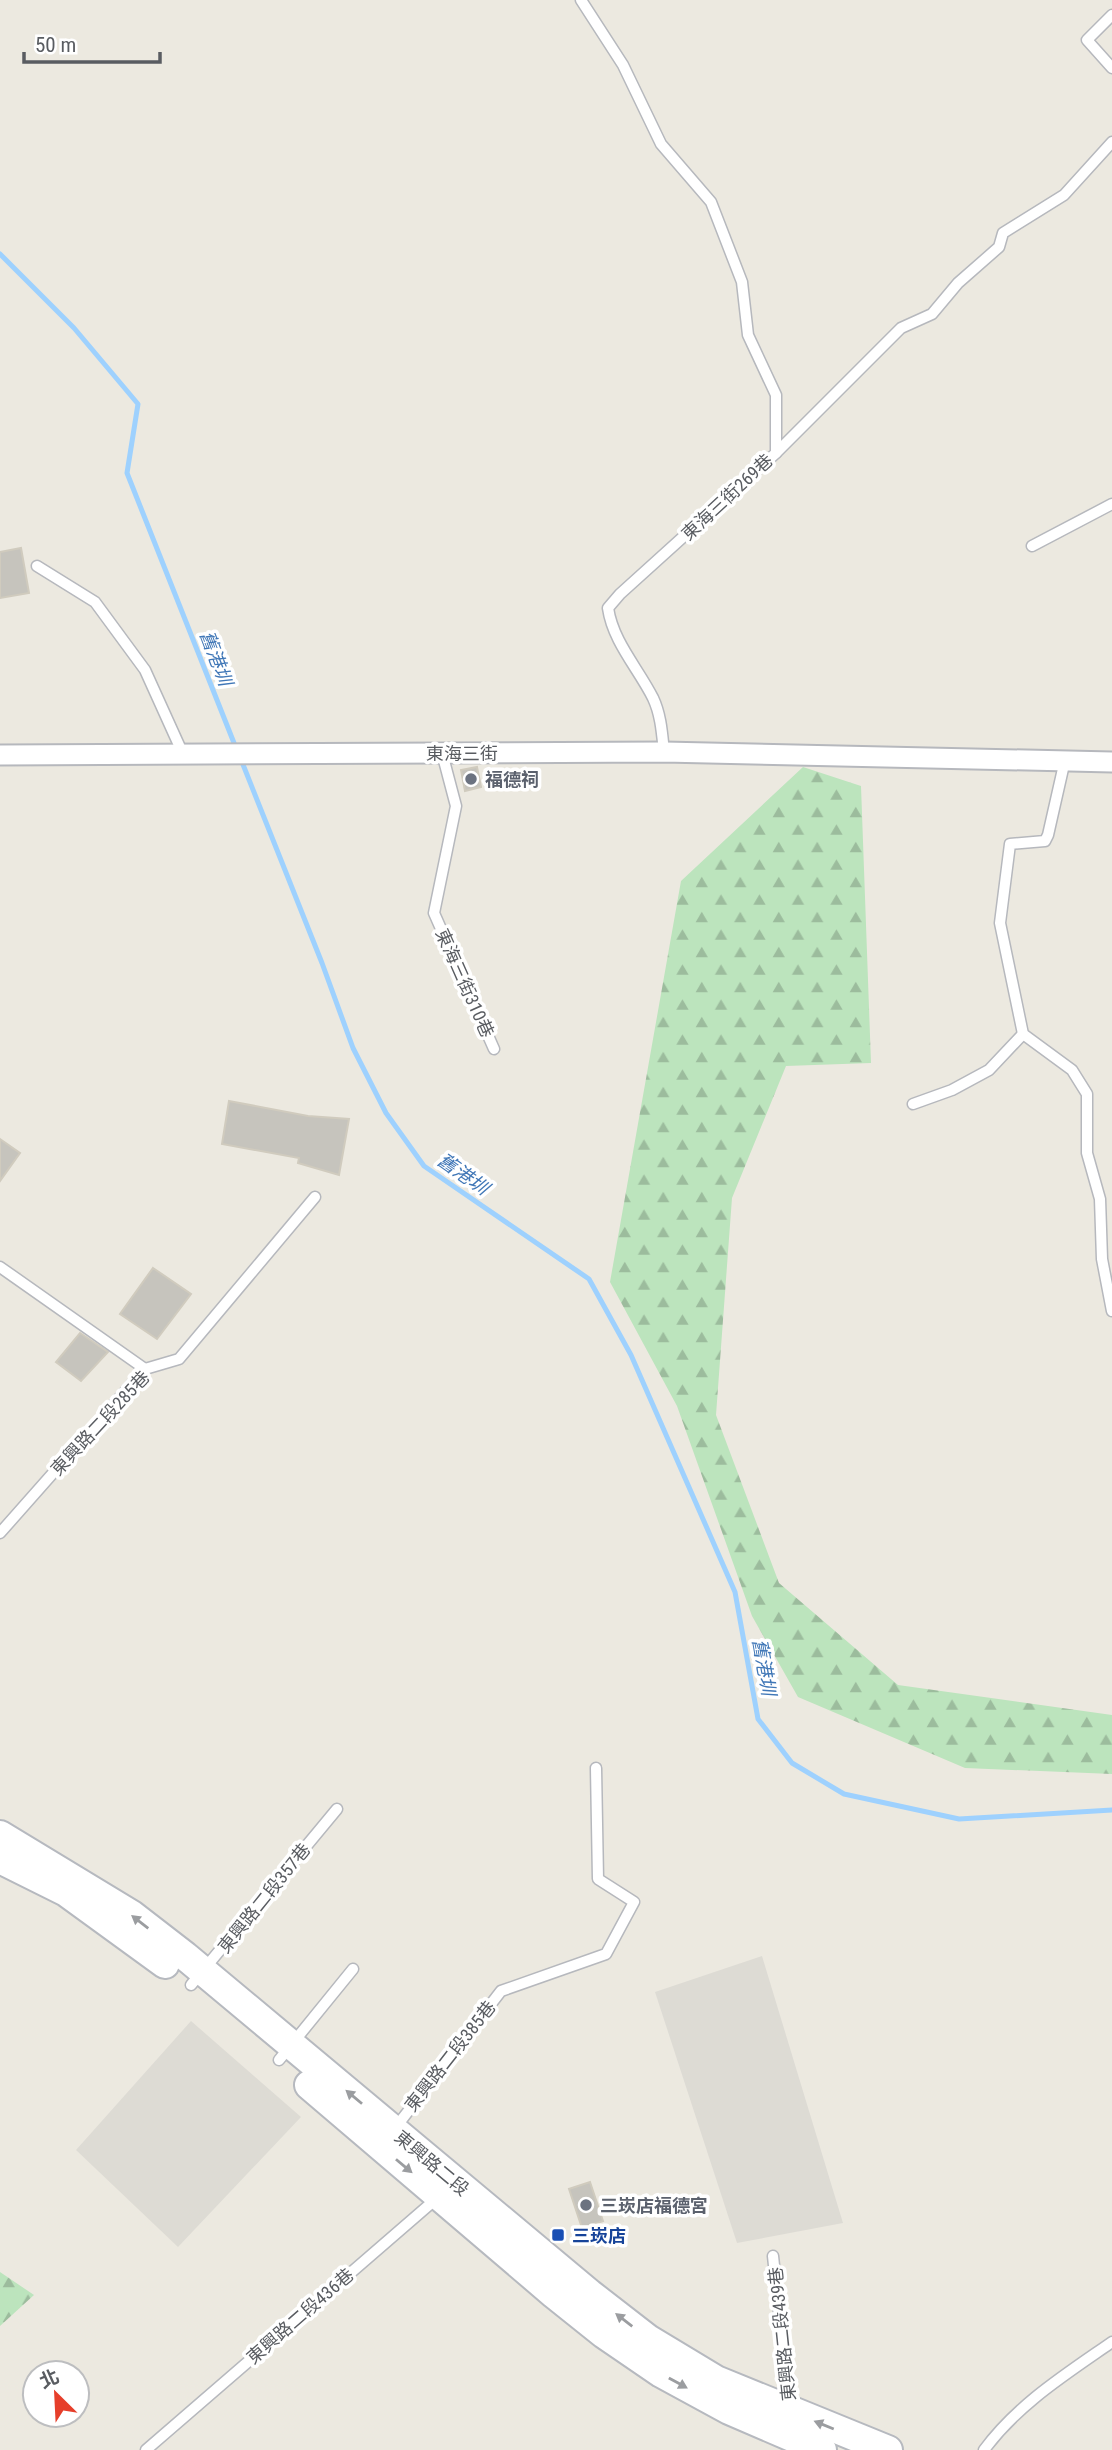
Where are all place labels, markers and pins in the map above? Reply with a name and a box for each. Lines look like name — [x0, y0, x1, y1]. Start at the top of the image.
place label: 福德祠 — [485, 769, 539, 790]
marker: 福德祠 — [463, 771, 479, 787]
place label: 三崁店福德宮 — [600, 2195, 708, 2216]
marker: 三崁店福德宮 — [578, 2197, 594, 2213]
place label: 三崁店 — [572, 2225, 626, 2246]
marker: 三崁店 — [550, 2227, 566, 2243]

